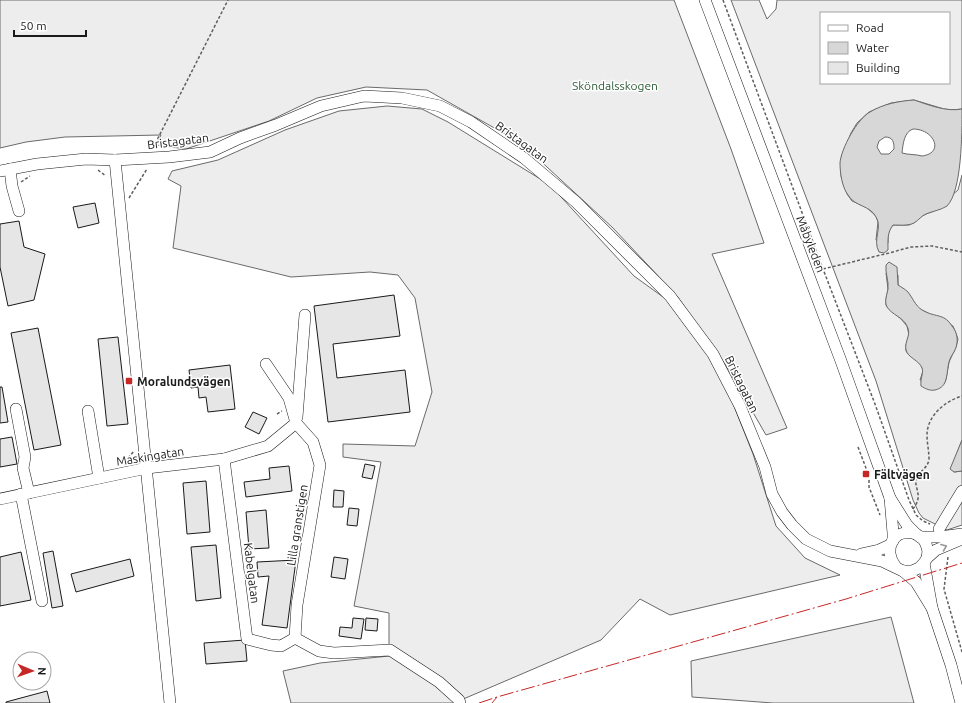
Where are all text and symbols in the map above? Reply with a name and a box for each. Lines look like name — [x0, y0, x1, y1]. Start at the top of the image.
scale bar — [14, 12, 86, 38]
legend — [820, 12, 950, 84]
text: 50 m — [20, 19, 47, 32]
text: Road — [856, 21, 884, 34]
text: Water — [856, 41, 889, 54]
text: Building — [856, 61, 900, 74]
park label: Sköndalsskogen — [572, 79, 658, 92]
street label: Bristagatan — [493, 119, 551, 165]
street label: Bristagatan — [146, 131, 210, 151]
street label: Måbyleden — [794, 214, 828, 274]
street label: Bristagatan — [723, 353, 761, 415]
place label: Moralundsvägen — [137, 375, 231, 388]
marker: Moralundsvägen — [124, 376, 134, 386]
street label: Maskingatan — [115, 444, 185, 468]
place label: Fältvägen — [874, 468, 930, 481]
marker: Fältvägen — [861, 469, 871, 479]
street label: Lilla granstigen — [284, 484, 310, 566]
street label: Kabelgatan — [242, 542, 262, 604]
one-way arrow — [940, 544, 947, 552]
north arrow — [12, 651, 52, 691]
text: N — [36, 667, 48, 676]

